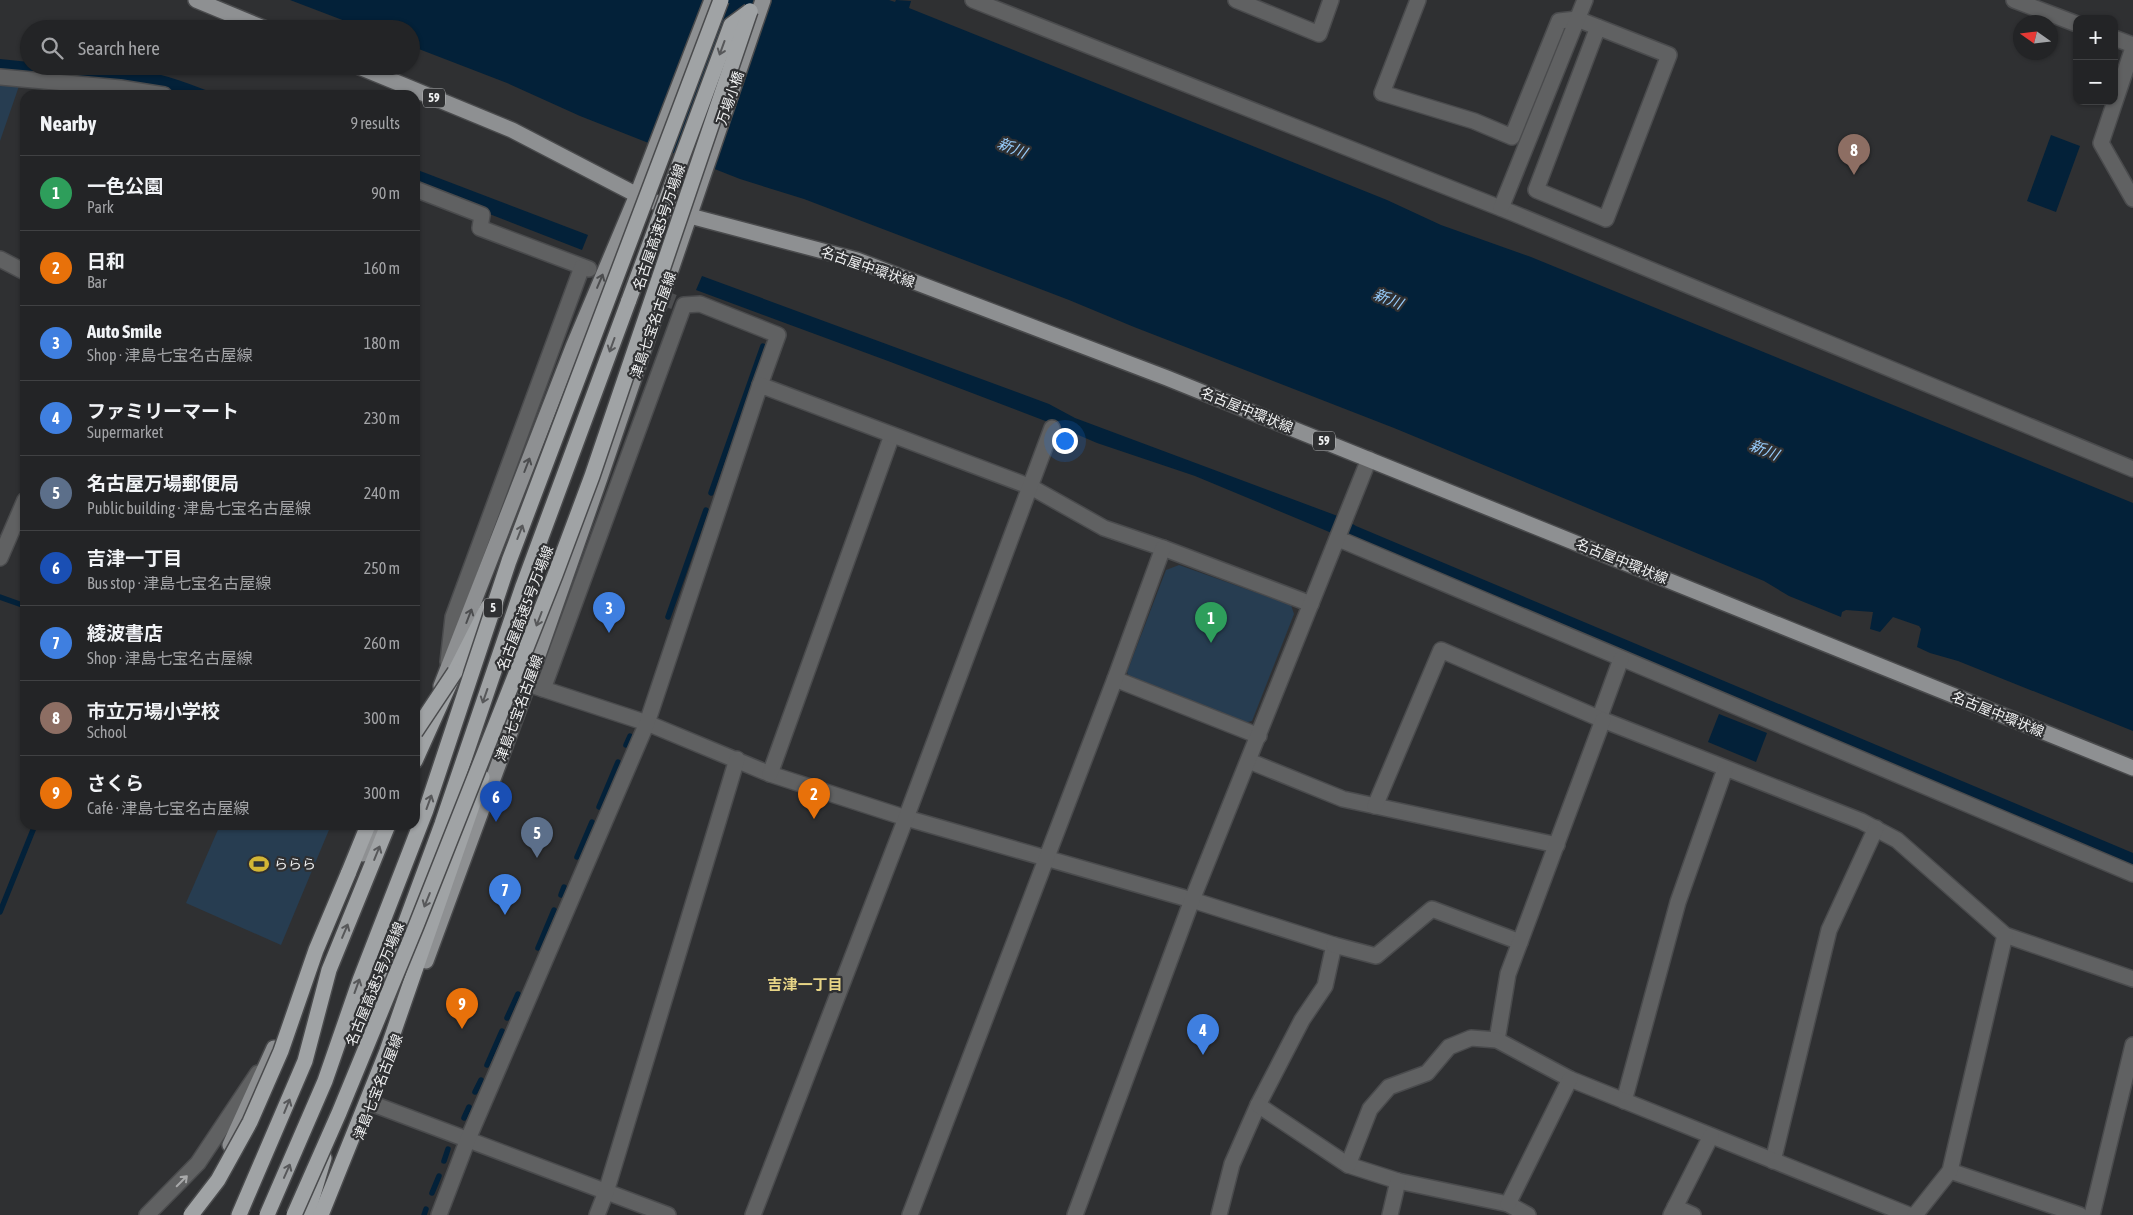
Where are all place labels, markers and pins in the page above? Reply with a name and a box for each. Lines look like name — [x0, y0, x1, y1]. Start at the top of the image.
pin: 8 — [1838, 134, 1870, 175]
pin: 3 — [593, 592, 625, 633]
pin: 1 — [1195, 602, 1227, 643]
pin: 2 — [798, 778, 830, 819]
pin: 6 — [480, 781, 512, 822]
pin: 5 — [521, 817, 553, 858]
sports icon: ららら — [248, 853, 270, 875]
place label: ららら — [274, 856, 316, 872]
pin: 7 — [489, 874, 521, 915]
pin: 9 — [446, 988, 478, 1029]
pin: 4 — [1187, 1014, 1219, 1055]

